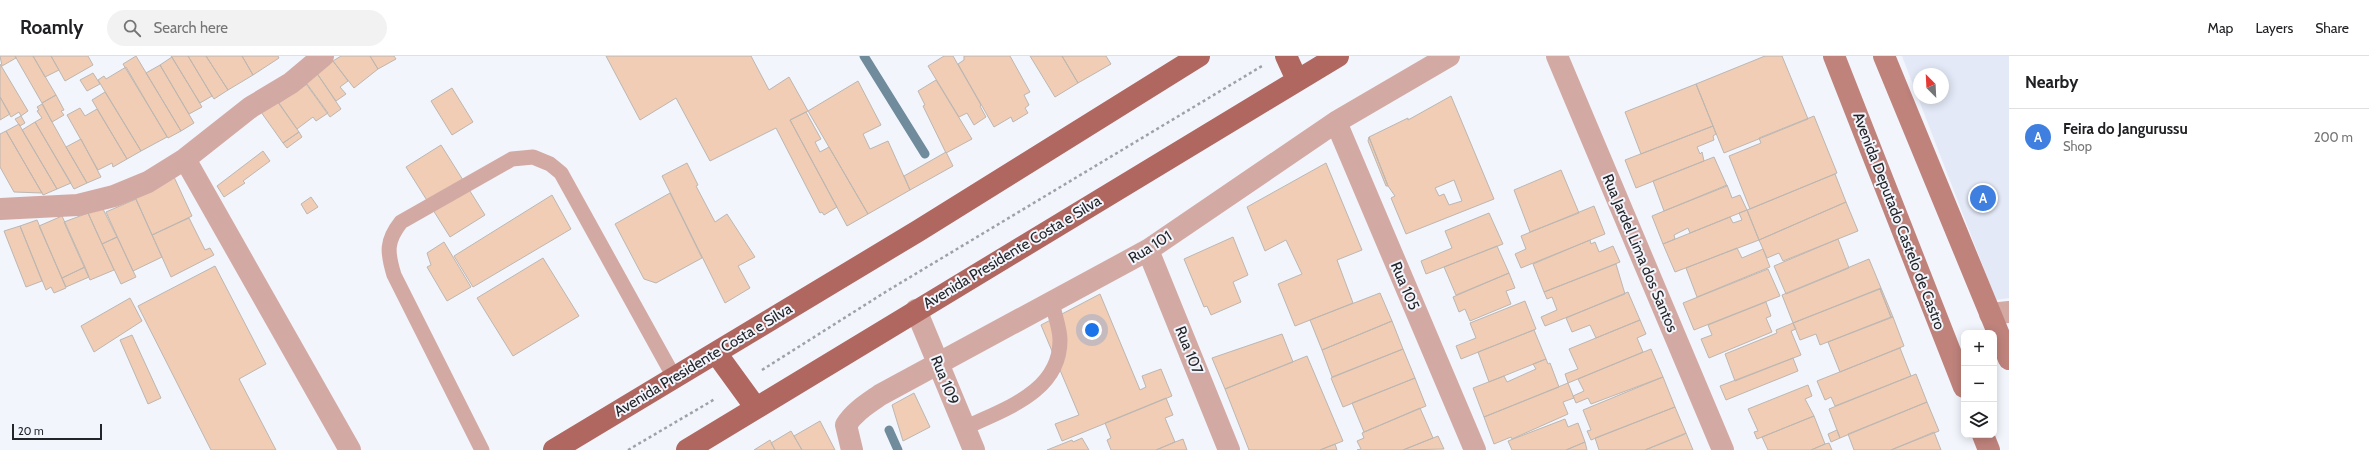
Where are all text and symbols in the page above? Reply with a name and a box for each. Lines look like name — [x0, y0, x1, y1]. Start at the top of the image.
search box — [107, 10, 387, 46]
text: Roamly — [20, 16, 83, 39]
icon: search — [121, 17, 143, 39]
text: Search here — [153, 19, 228, 37]
text: Map — [2208, 19, 2233, 37]
text: Layers — [2255, 19, 2293, 37]
text: Share — [2315, 19, 2349, 37]
north arrow — [1913, 68, 1949, 104]
text: Nearby — [2025, 72, 2078, 92]
street label: Avenida Deputado Castelo de Castro — [1849, 110, 1949, 332]
text: Feira do Jangurussu — [2063, 120, 2188, 138]
text: A — [2034, 129, 2042, 145]
text: 200 m — [2314, 129, 2353, 145]
text: Shop — [2063, 138, 2092, 154]
street label: Rua Jardel Lima dos Santos — [1599, 171, 1681, 335]
pin: A — [1970, 183, 1996, 213]
street label: Avenida Presidente Costa e Silva — [920, 191, 1105, 312]
street label: Rua 101 — [1125, 227, 1175, 267]
street label: Rua 105 — [1387, 259, 1423, 313]
street label: Avenida Presidente Costa e Silva — [611, 299, 796, 420]
your location — [1082, 320, 1102, 340]
street label: Rua 107 — [1171, 323, 1207, 377]
map controls — [1961, 330, 1997, 438]
button: + — [1961, 330, 1997, 366]
street label: Rua 109 — [927, 353, 963, 407]
button: − — [1961, 366, 1997, 402]
button: layers — [1961, 402, 1997, 438]
scale bar — [12, 422, 102, 441]
text: 20 m — [18, 424, 44, 438]

